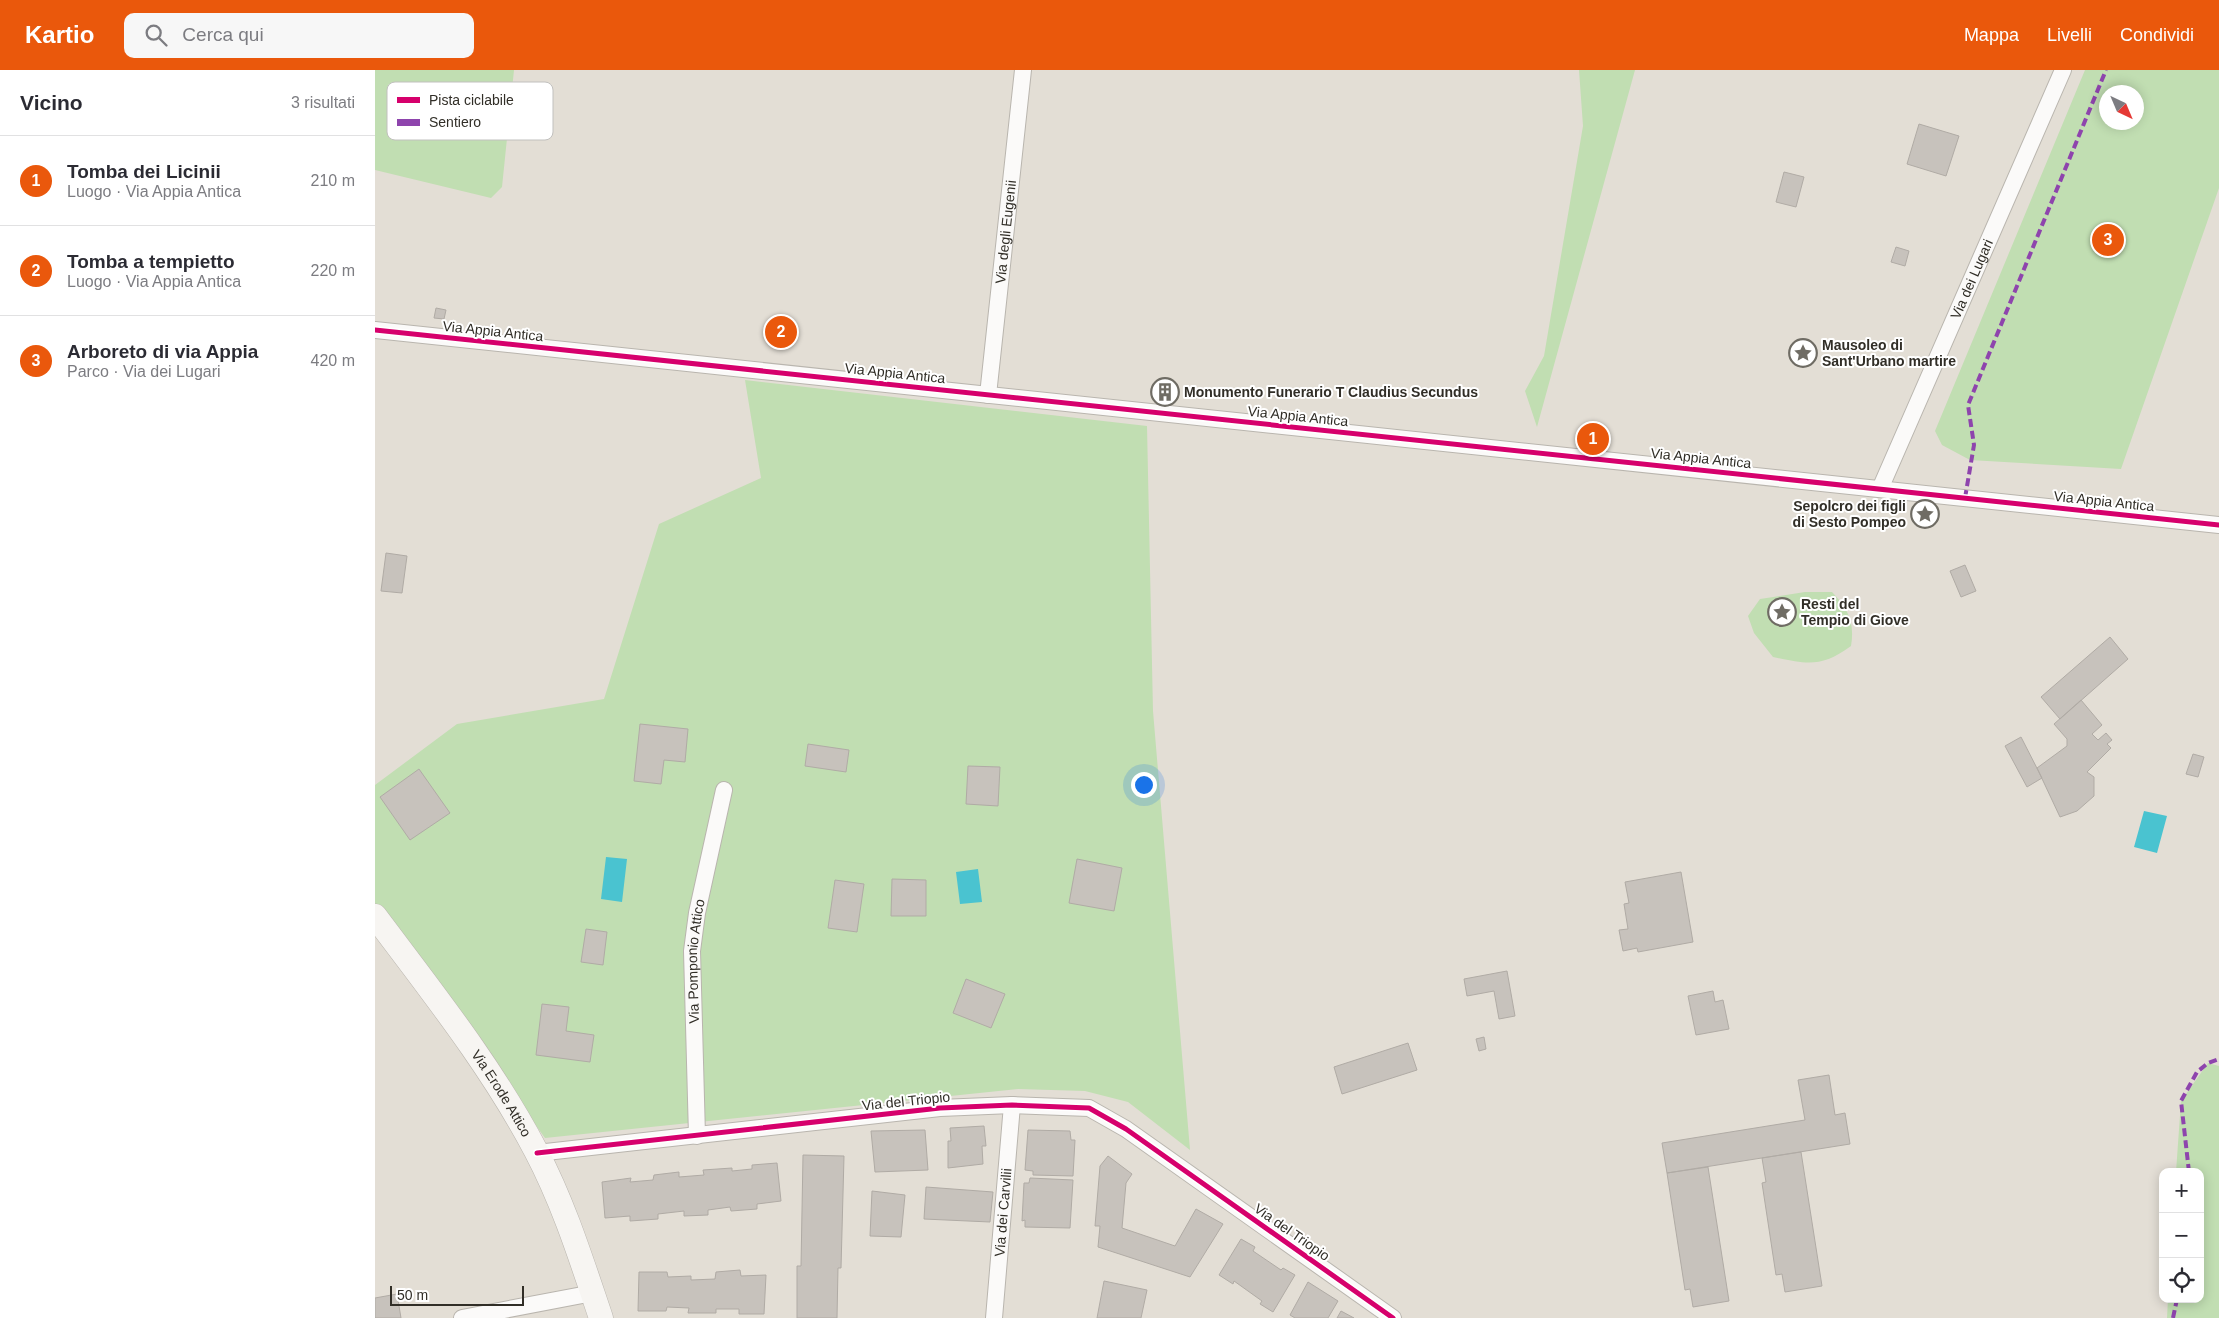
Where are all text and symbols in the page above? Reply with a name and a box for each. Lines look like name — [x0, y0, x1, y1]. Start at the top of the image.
search box — [124, 13, 474, 58]
text: Kartio — [25, 21, 94, 48]
icon: search — [142, 21, 170, 49]
text: Cerca qui — [182, 24, 264, 45]
text: Mappa — [1964, 25, 2019, 45]
text: Livelli — [2047, 25, 2092, 45]
text: Condividi — [2120, 25, 2194, 45]
legend — [387, 82, 553, 140]
north arrow — [2099, 85, 2144, 130]
text: Vicino — [20, 91, 83, 114]
text: Pista ciclabile — [429, 92, 514, 108]
text: 3 risultati — [291, 94, 355, 111]
text: Sentiero — [429, 114, 481, 130]
text: Tomba dei Licinii — [67, 161, 221, 182]
text: 1 — [32, 172, 40, 189]
text: 210 m — [311, 172, 355, 189]
street label: Via degli Eugenii — [992, 179, 1019, 285]
text: Luogo · Via Appia Antica — [67, 183, 241, 200]
pin: 3 — [2092, 221, 2124, 259]
street label: Via dei Lugari — [1947, 237, 1996, 322]
text: Tomba a tempietto — [67, 251, 235, 272]
text: 2 — [32, 262, 40, 279]
text: 220 m — [311, 262, 355, 279]
text: Luogo · Via Appia Antica — [67, 273, 241, 290]
pin: 2 — [765, 313, 797, 351]
street label: Via Appia Antica — [442, 318, 544, 344]
place label: Mausoleo di Sant'Urbano martire — [1822, 337, 1956, 369]
place icon: Mausoleo di Sant'Urbano martire — [1788, 338, 1818, 368]
text: Arboreto di via Appia — [67, 341, 258, 362]
text: 3 — [32, 352, 40, 369]
text: 420 m — [311, 352, 355, 369]
street label: Via Appia Antica — [844, 360, 946, 386]
text: Parco · Via dei Lugari — [67, 363, 221, 380]
building icon: Monumento Funerario T Claudius Secundus — [1150, 377, 1180, 407]
place label: Monumento Funerario T Claudius Secundus — [1184, 384, 1478, 400]
street label: Via Appia Antica — [1247, 403, 1349, 429]
pin: 1 — [1577, 420, 1609, 458]
street label: Via Appia Antica — [1650, 445, 1752, 471]
street label: Via Appia Antica — [2053, 488, 2155, 514]
place label: Sepolcro dei figli di Sesto Pompeo — [1792, 498, 1906, 530]
place icon: Sepolcro dei figli di Sesto Pompeo — [1910, 499, 1940, 529]
place label: Resti del Tempio di Giove — [1801, 596, 1909, 628]
place icon: Resti del Tempio di Giove — [1767, 597, 1797, 627]
your location — [1131, 772, 1157, 798]
street label: Via Pomponio Attico — [684, 897, 708, 1024]
street label: Via Erode Attico — [468, 1047, 535, 1140]
street label: Via del Triopio — [861, 1088, 951, 1114]
street label: Via dei Carvilii — [991, 1168, 1015, 1257]
map controls — [2159, 1168, 2204, 1303]
button: + — [2159, 1168, 2204, 1213]
street label: Via del Triopio — [1251, 1200, 1333, 1264]
button: − — [2159, 1213, 2204, 1258]
button: locate — [2159, 1258, 2204, 1303]
scale bar — [390, 1283, 524, 1306]
text: 50 m — [397, 1287, 428, 1303]

